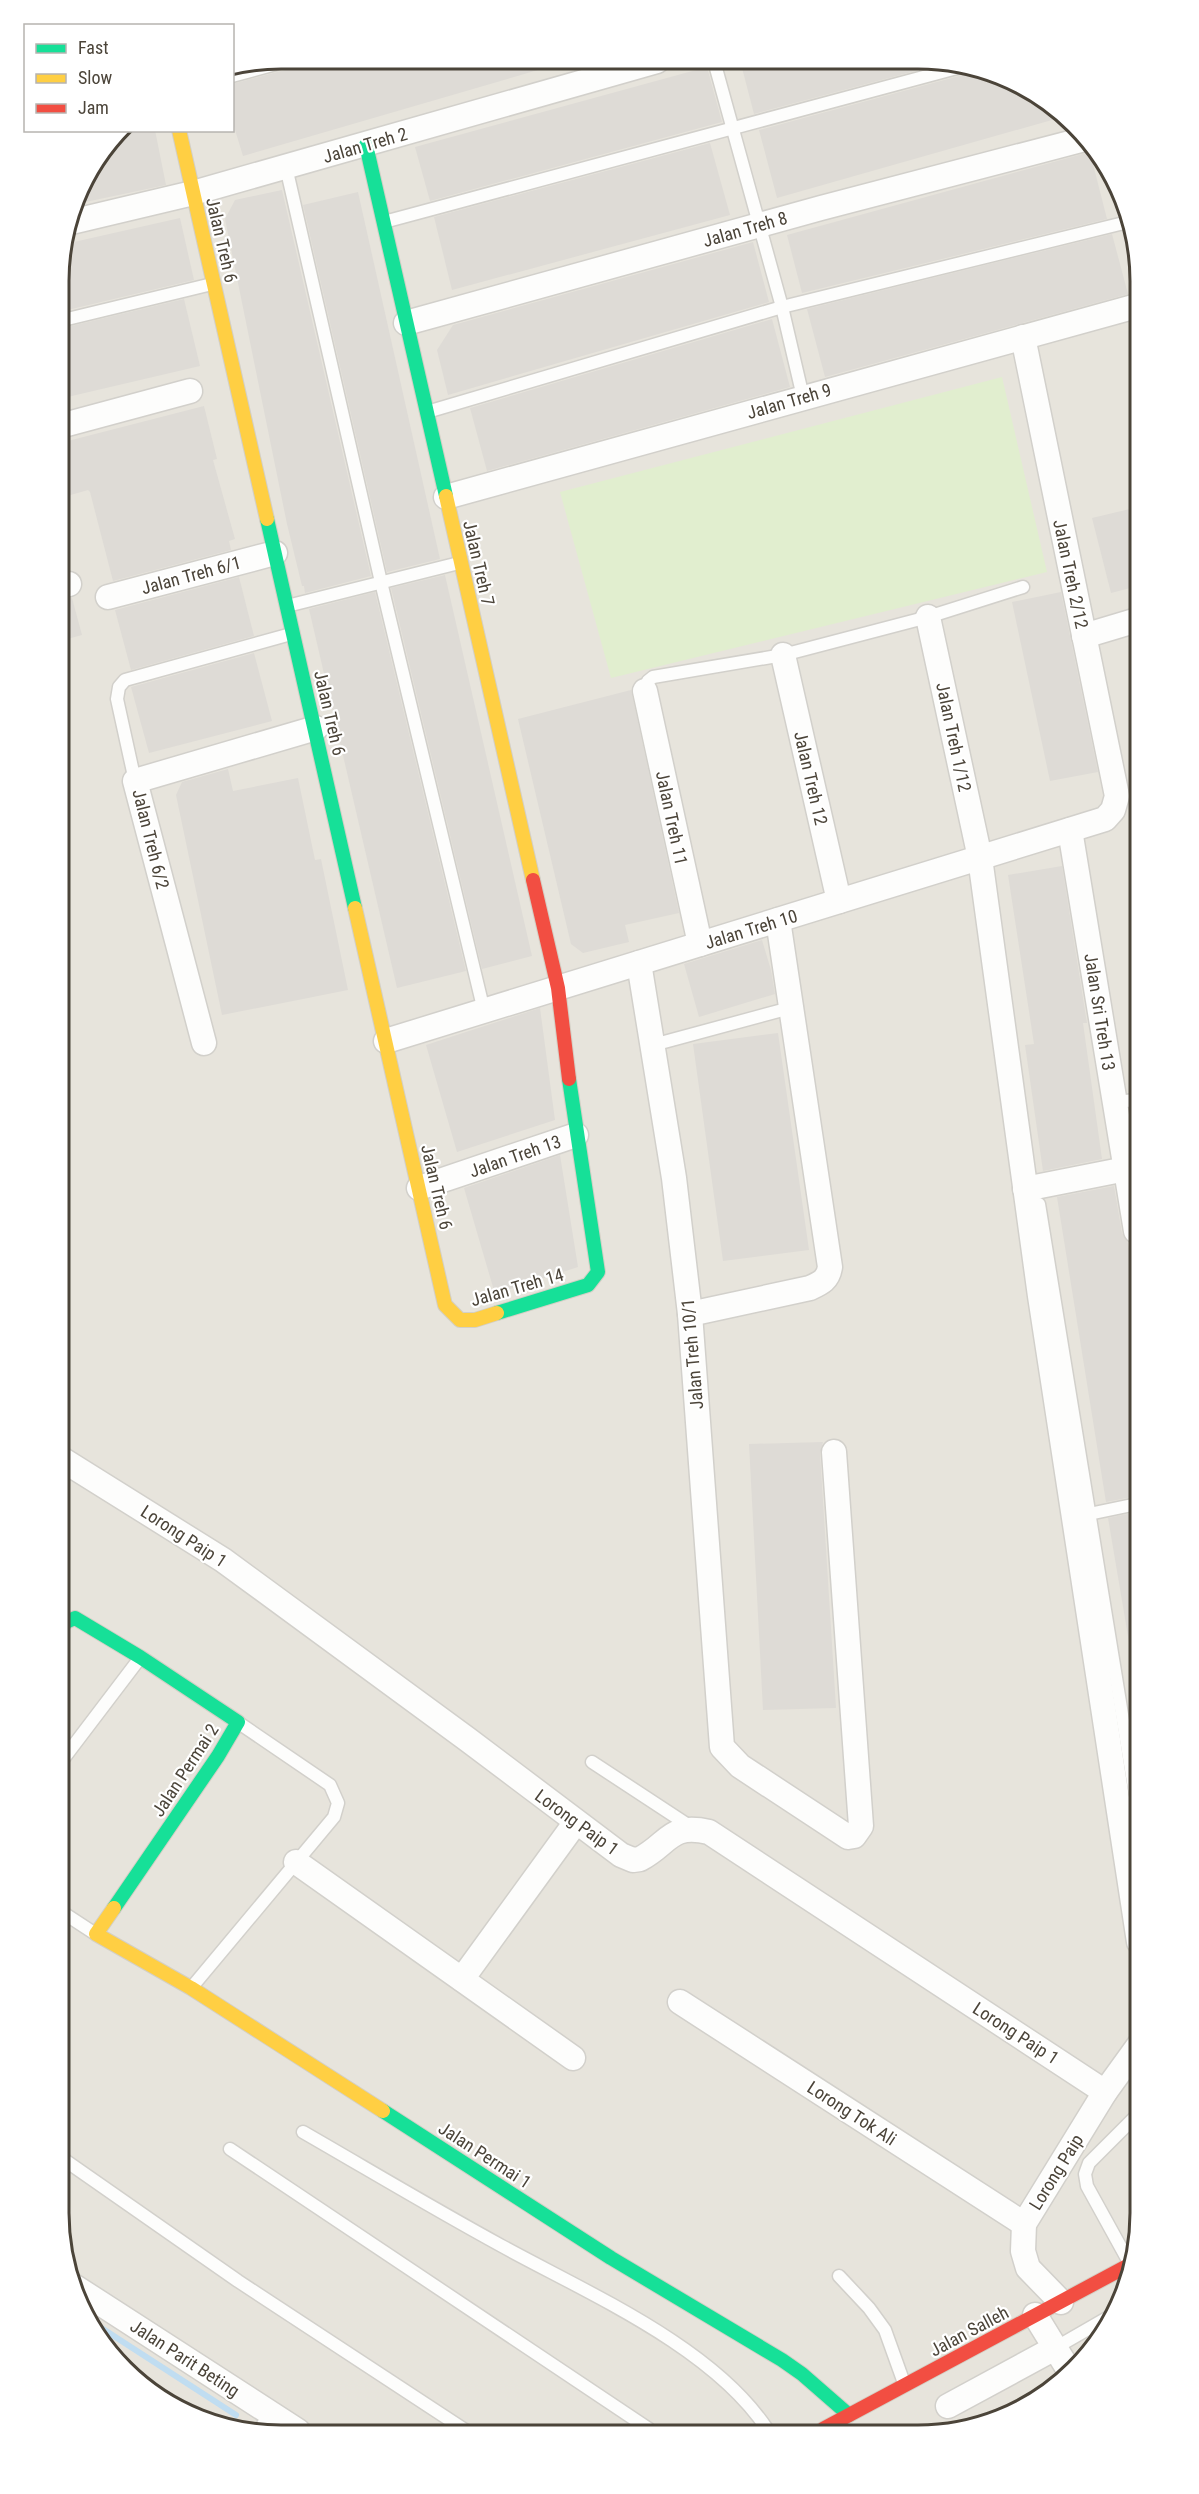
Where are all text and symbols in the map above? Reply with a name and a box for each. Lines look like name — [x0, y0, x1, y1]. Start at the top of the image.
legend — [24, 24, 234, 132]
text: Fast — [78, 37, 109, 58]
text: Slow — [78, 67, 113, 88]
text: Jam — [78, 97, 109, 118]
street label: Jalan Treh 2 — [320, 123, 410, 167]
street label: Jalan Treh 6 — [202, 195, 242, 285]
street label: Jalan Treh 8 — [700, 207, 790, 251]
street label: Jalan Treh 9 — [744, 379, 834, 423]
street label: Jalan Treh 2/12 — [1049, 517, 1093, 631]
street label: Jalan Treh 7 — [459, 518, 499, 608]
street label: Jalan Treh 6/1 — [139, 552, 243, 598]
street label: Jalan Treh 6 — [310, 668, 350, 758]
street label: Jalan Treh 1/12 — [932, 680, 976, 794]
street label: Jalan Treh 12 — [790, 729, 832, 827]
street label: Jalan Treh 11 — [652, 769, 692, 867]
street label: Jalan Treh 6/2 — [128, 787, 174, 891]
street label: Jalan Treh 10 — [702, 905, 800, 953]
street label: Jalan Sri Treh 13 — [1080, 952, 1120, 1072]
street label: Jalan Treh 13 — [466, 1131, 564, 1181]
street label: Jalan Treh 6 — [417, 1142, 457, 1232]
street label: Jalan Treh 14 — [468, 1264, 566, 1310]
street label: Jalan Treh 10/1 — [677, 1298, 707, 1410]
street label: Lorong Paip 1 — [137, 1500, 231, 1572]
street label: Jalan Permai 2 — [147, 1720, 223, 1820]
street label: Lorong Paip 1 — [531, 1785, 623, 1859]
street label: Lorong Paip 1 — [969, 1997, 1063, 2069]
street label: Lorong Tok Ali — [804, 2076, 900, 2150]
street label: Jalan Permai 1 — [435, 2117, 535, 2193]
street label: Lorong Paip — [1025, 2130, 1088, 2214]
street label: Jalan Salleh — [926, 2301, 1012, 2361]
street label: Jalan Parit Beting — [127, 2315, 243, 2401]

